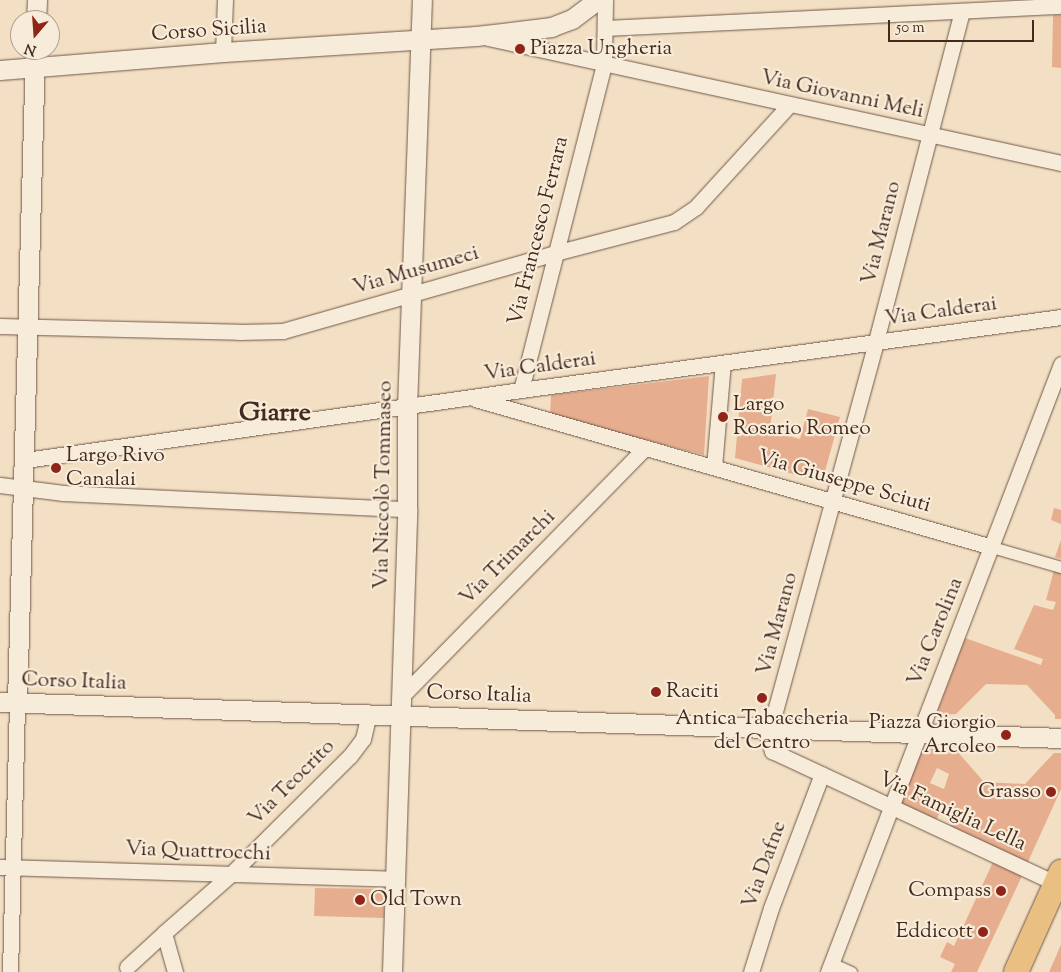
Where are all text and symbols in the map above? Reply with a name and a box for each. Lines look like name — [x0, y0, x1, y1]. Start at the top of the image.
north arrow — [10, 10, 60, 60]
scale bar — [891, 10, 1037, 42]
street label: Corso Sicilia — [151, 14, 267, 48]
text: 50 m — [896, 18, 925, 39]
place label: Piazza Ungheria — [530, 36, 672, 62]
text: N — [22, 37, 39, 60]
marker: Piazza Ungheria — [514, 43, 526, 55]
street label: Via Giovanni Meli — [758, 65, 926, 125]
street label: Via Francesco Ferrara — [503, 134, 575, 328]
street label: Via Marano — [857, 179, 907, 287]
street label: Via Musumeci — [350, 241, 482, 301]
street label: Via Calderai — [883, 292, 999, 332]
street label: Via Calderai — [482, 347, 598, 387]
street label: Via Niccolò Tommaseo — [370, 380, 398, 590]
place label: Largo Rosario Romeo — [733, 392, 871, 442]
district label: Giarre — [239, 398, 311, 430]
marker: Largo Rosario Romeo — [717, 411, 729, 423]
place label: Largo Rivo Canalai — [66, 443, 165, 493]
street label: Via Giuseppe Sciuti — [754, 445, 934, 519]
marker: Largo Rivo Canalai — [50, 462, 62, 474]
street label: Via Trimarchi — [455, 505, 561, 611]
street label: Via Marano — [752, 570, 804, 678]
street label: Via Carolina — [903, 574, 969, 690]
street label: Corso Italia — [21, 668, 127, 696]
place label: Raciti — [666, 679, 719, 705]
street label: Corso Italia — [426, 681, 532, 709]
marker: Raciti — [650, 686, 662, 698]
marker: Antica Tabaccheria del Centro — [756, 692, 768, 704]
place label: Antica Tabaccheria del Centro — [675, 706, 849, 756]
place label: Piazza Giorgio Arcoleo — [869, 710, 996, 760]
marker: Piazza Giorgio Arcoleo — [1000, 729, 1012, 741]
street label: Via Teocrito — [244, 735, 340, 831]
street label: Via Famiglia Lella — [874, 767, 1030, 857]
place label: Grasso — [978, 779, 1041, 805]
marker: Grasso — [1045, 786, 1057, 798]
street label: Via Dafne — [738, 818, 792, 912]
street label: Via Quattrocchi — [125, 837, 271, 867]
place label: Compass — [908, 878, 991, 904]
marker: Compass — [995, 885, 1007, 897]
place label: Old Town — [370, 887, 462, 913]
marker: Old Town — [354, 894, 366, 906]
place label: Eddicott — [896, 919, 973, 945]
marker: Eddicott — [977, 926, 989, 938]

